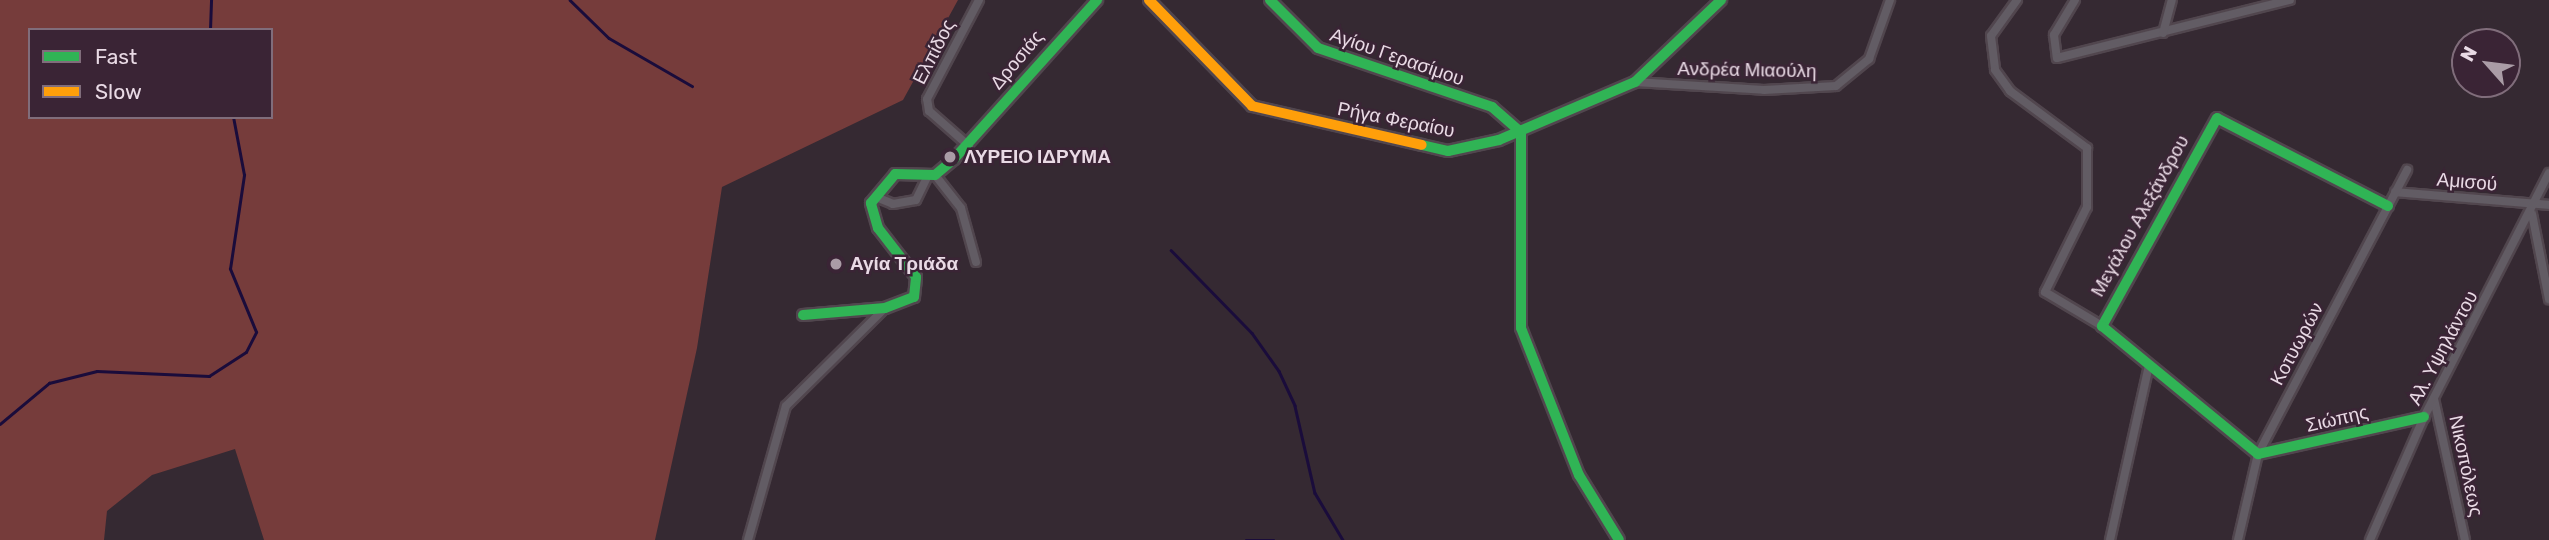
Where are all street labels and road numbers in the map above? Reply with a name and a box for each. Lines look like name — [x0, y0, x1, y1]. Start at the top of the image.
street label: Ελπίδος — [908, 16, 960, 88]
street label: Αγίου Γερασίμου — [1327, 23, 1467, 91]
street label: Δροσιάς — [986, 26, 1048, 94]
street label: Ανδρέα Μιαούλη — [1677, 57, 1817, 83]
street label: Ρήγα Φεραίου — [1335, 97, 1457, 143]
street label: Μεγάλου Αλεξάνδρου — [2086, 131, 2194, 301]
street label: Αμισού — [2436, 168, 2498, 196]
street label: Αλ. Υψηλάντου — [2403, 287, 2483, 409]
street label: Κοτυωρών — [2266, 299, 2328, 389]
street label: Σιώπης — [2304, 401, 2370, 437]
street label: Νικοπόλεως — [2444, 413, 2488, 519]

